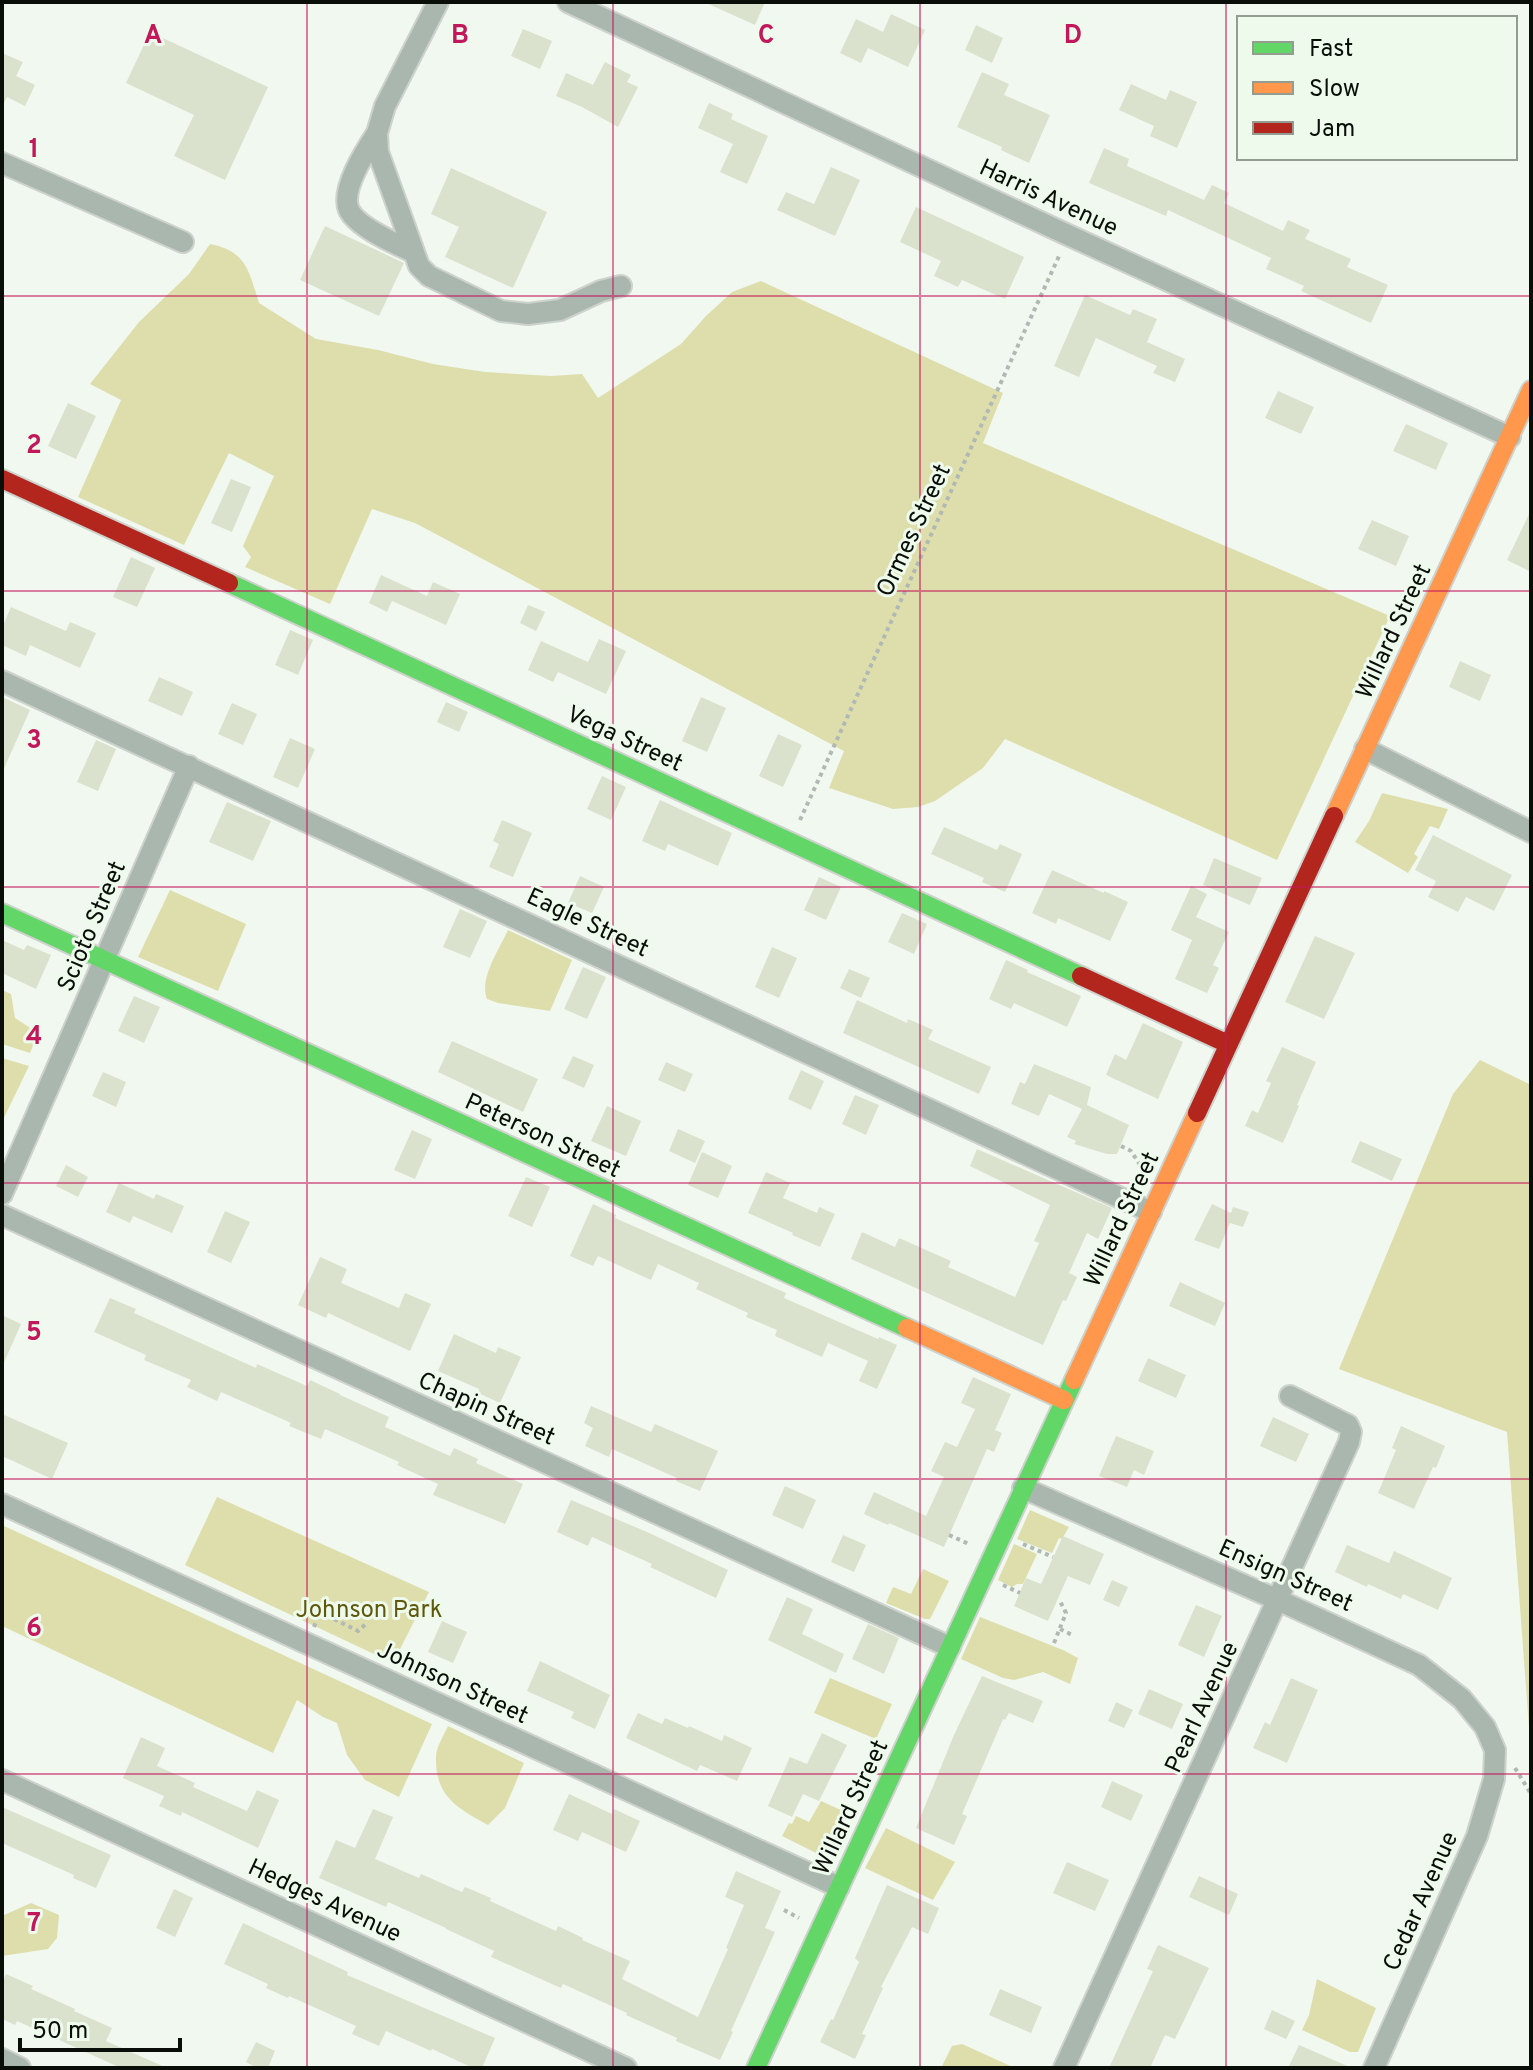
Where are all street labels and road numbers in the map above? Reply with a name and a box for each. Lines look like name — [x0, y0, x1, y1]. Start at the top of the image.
street label: Harris Avenue — [974, 154, 1122, 244]
street label: Ormes Street — [871, 460, 959, 602]
street label: Willard Street — [1350, 559, 1439, 704]
street label: Vega Street — [561, 700, 687, 780]
street label: Scioto Street — [52, 857, 134, 997]
street label: Eagle Street — [521, 882, 653, 965]
street label: Peterson Street — [459, 1088, 625, 1186]
street label: Willard Street — [1078, 1147, 1167, 1292]
street label: Chapin Street — [413, 1366, 559, 1453]
street label: Ensign Street — [1213, 1534, 1357, 1620]
street label: Johnson Street — [372, 1636, 533, 1732]
street label: Pearl Avenue — [1159, 1637, 1246, 1778]
street label: Willard Street — [807, 1735, 896, 1880]
street label: Cedar Avenue — [1378, 1827, 1466, 1976]
street label: Hedges Avenue — [243, 1853, 406, 1950]

